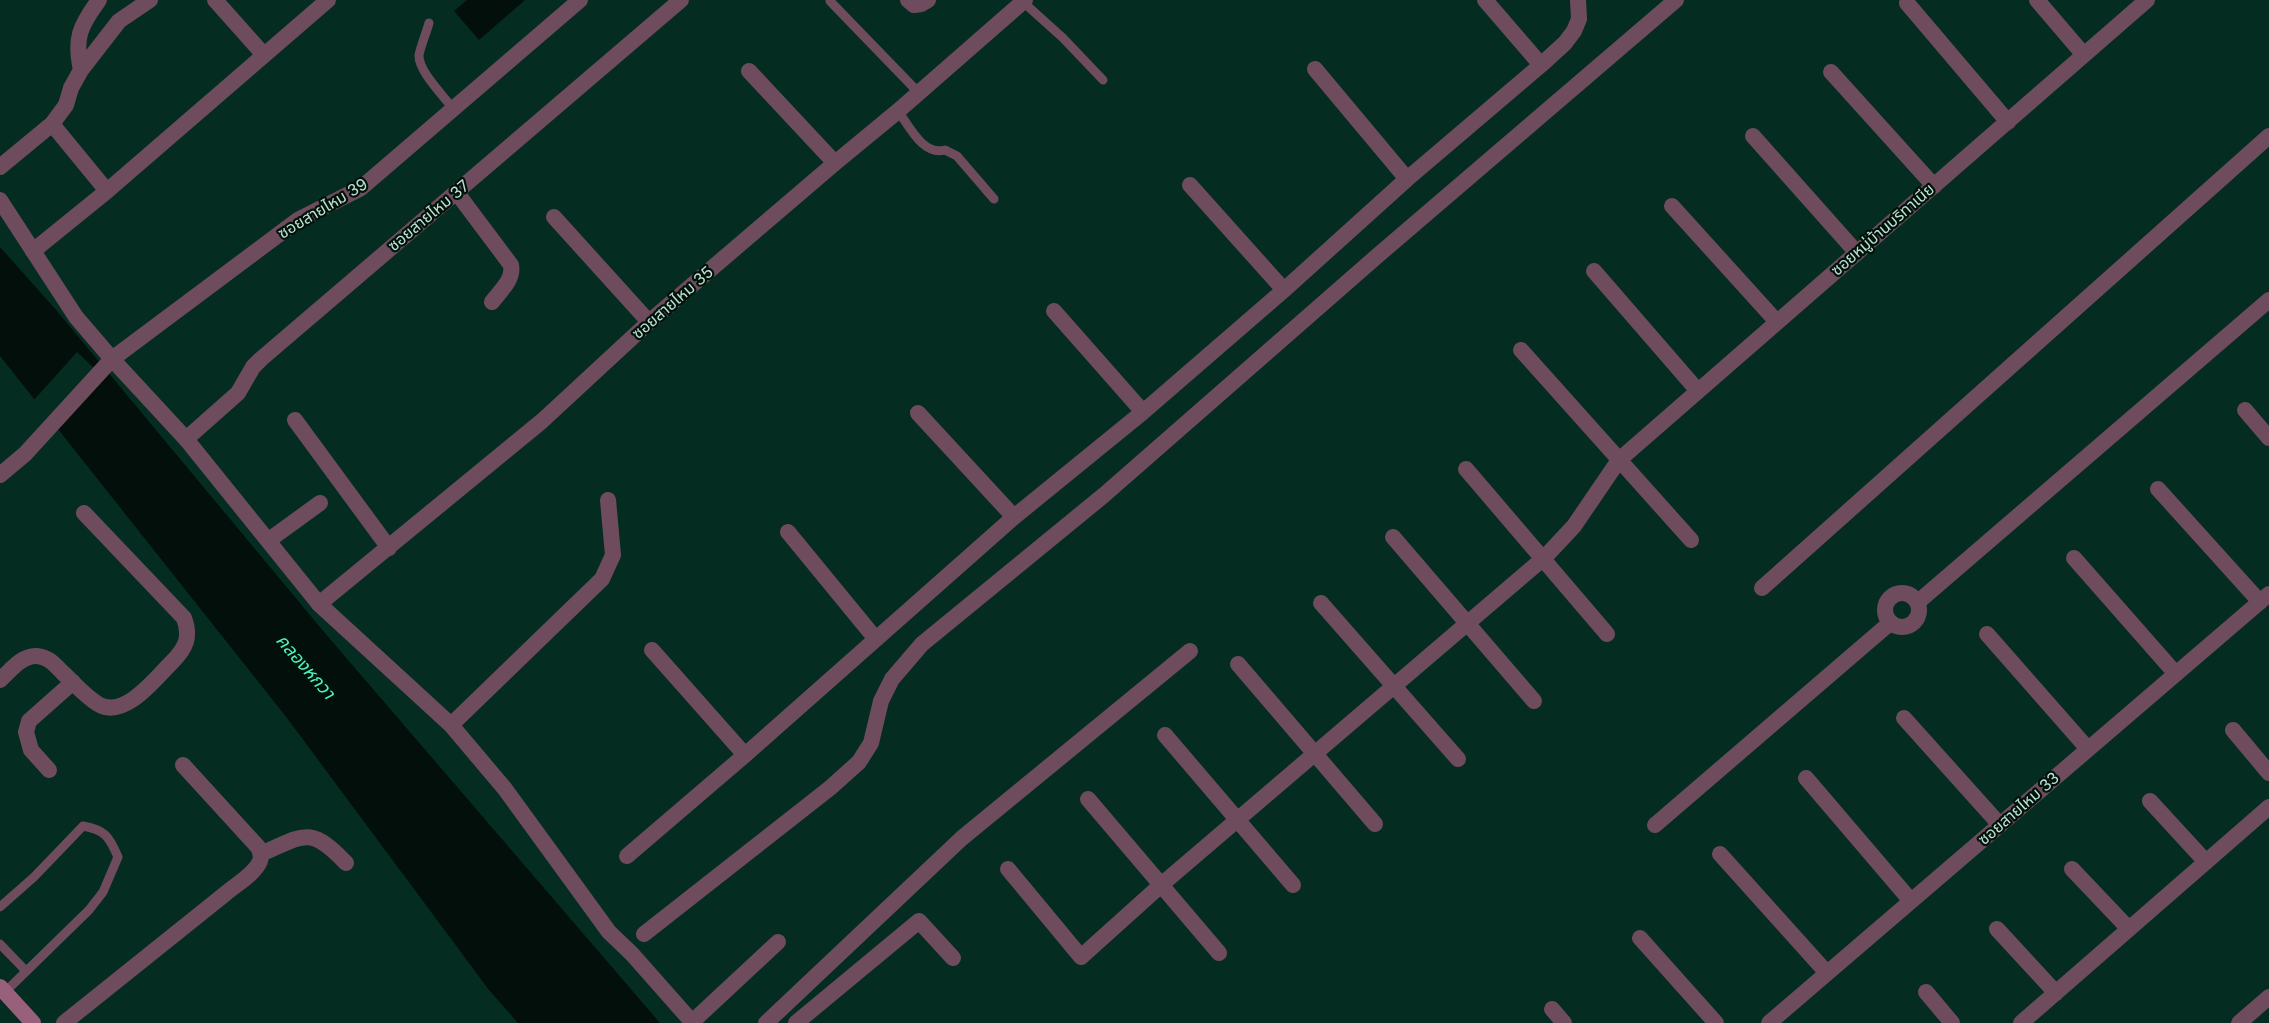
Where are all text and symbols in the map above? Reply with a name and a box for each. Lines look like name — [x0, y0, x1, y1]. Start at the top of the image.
street label: ซอยสายไหม 39 — [275, 175, 371, 243]
street label: ซอยสายไหม 37 — [384, 176, 474, 256]
street label: ซอยหมู่บ้านบริทาเนีย — [1827, 180, 1939, 280]
street label: ซอยสายไหม 35 — [629, 263, 717, 343]
water label: คลองหกวา — [271, 630, 339, 704]
street label: ซอยสายไหม 33 — [1975, 769, 2063, 849]

